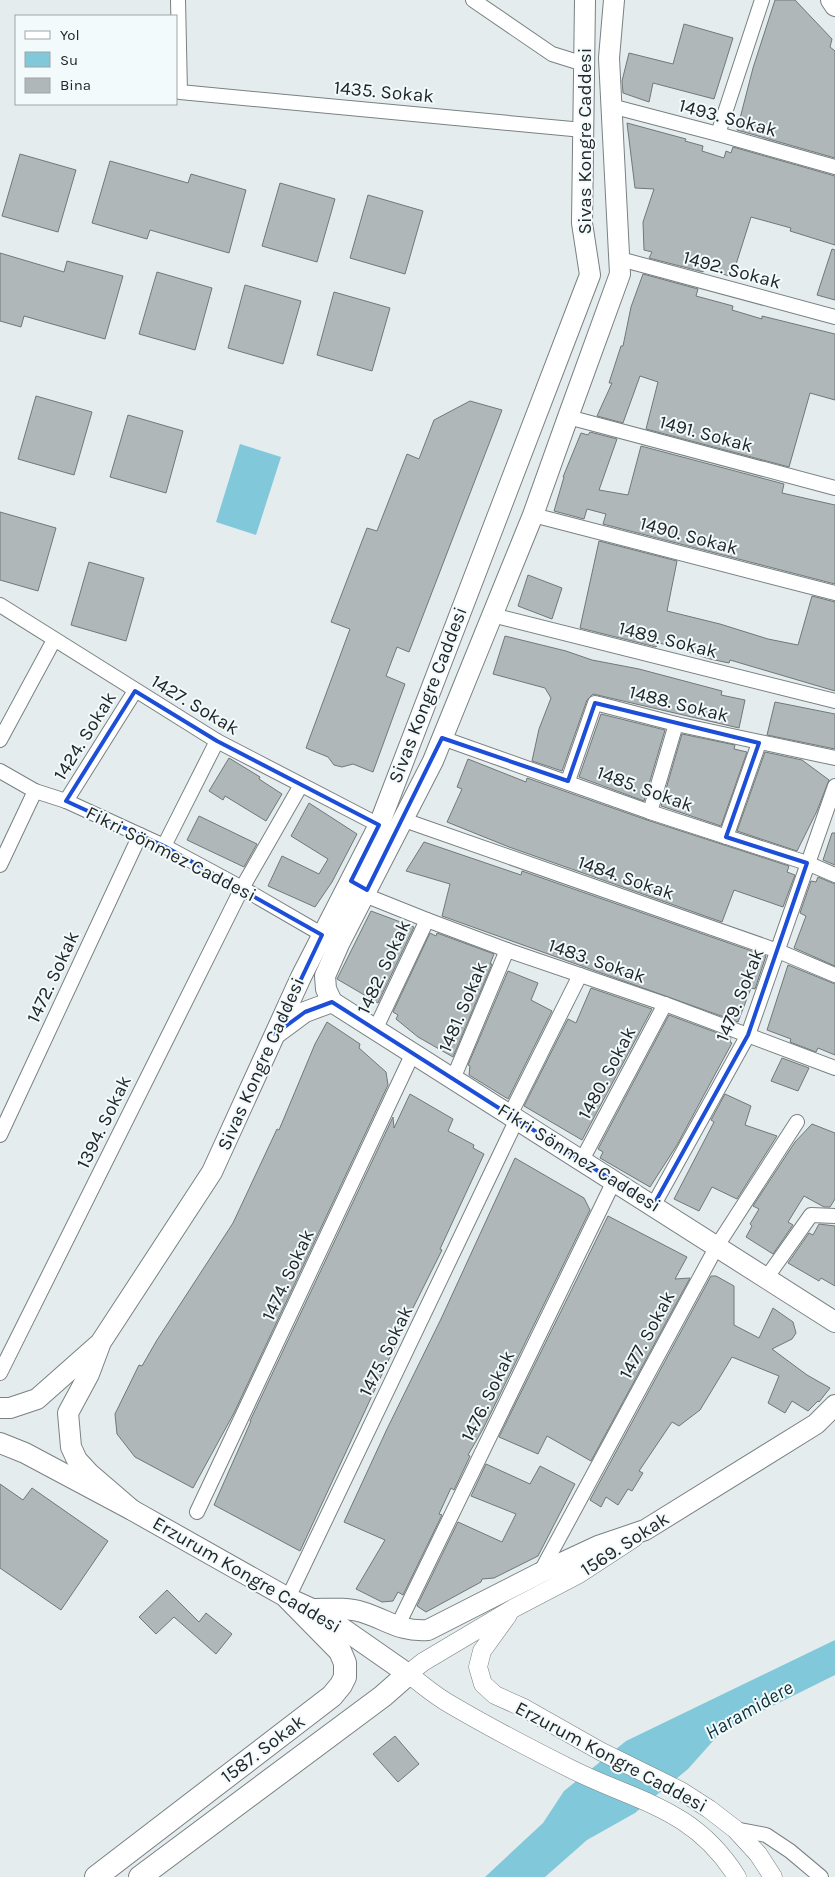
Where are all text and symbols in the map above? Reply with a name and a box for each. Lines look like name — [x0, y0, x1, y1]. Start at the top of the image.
legend — [15, 15, 178, 105]
text: Yol — [60, 26, 80, 44]
street label: Sivas Kongre Caddesi — [574, 48, 596, 234]
text: Su — [60, 51, 78, 69]
text: Bina — [60, 76, 91, 94]
street label: 1435. Sokak — [333, 77, 435, 107]
street label: 1493. Sokak — [676, 94, 780, 142]
street label: 1492. Sokak — [681, 246, 784, 294]
street label: 1491. Sokak — [657, 411, 755, 457]
street label: 1490. Sokak — [637, 512, 741, 560]
street label: Sivas Kongre Caddesi — [384, 604, 472, 786]
street label: 1489. Sokak — [616, 617, 720, 663]
street label: 1427. Sokak — [147, 670, 243, 740]
street label: 1488. Sokak — [627, 681, 731, 727]
street label: 1424. Sokak — [49, 687, 121, 784]
street label: 1485. Sokak — [594, 761, 696, 817]
street label: Fikri Sönmez Caddesi — [82, 802, 260, 906]
street label: 1484. Sokak — [575, 851, 678, 905]
street label: 1482. Sokak — [353, 916, 415, 1018]
street label: 1472. Sokak — [22, 927, 84, 1026]
street label: 1483. Sokak — [545, 934, 649, 988]
street label: 1479. Sokak — [711, 945, 769, 1045]
street label: 1481. Sokak — [434, 958, 492, 1056]
street label: Sivas Kongre Caddesi — [213, 974, 309, 1154]
street label: 1480. Sokak — [573, 1023, 641, 1123]
street label: 1394. Sokak — [72, 1072, 136, 1172]
street label: Fikri Sönmez Caddesi — [494, 1099, 664, 1217]
street label: 1474. Sokak — [257, 1226, 319, 1324]
street label: 1477. Sokak — [615, 1287, 679, 1383]
street label: 1475. Sokak — [355, 1302, 418, 1400]
street label: 1476. Sokak — [457, 1347, 520, 1445]
street label: 1569. Sokak — [577, 1507, 673, 1581]
street label: Erzurum Kongre Caddesi — [149, 1512, 345, 1638]
water label: Haramidere — [701, 1676, 797, 1744]
street label: Erzurum Kongre Caddesi — [511, 1697, 711, 1817]
street label: 1587. Sokak — [217, 1710, 309, 1788]

